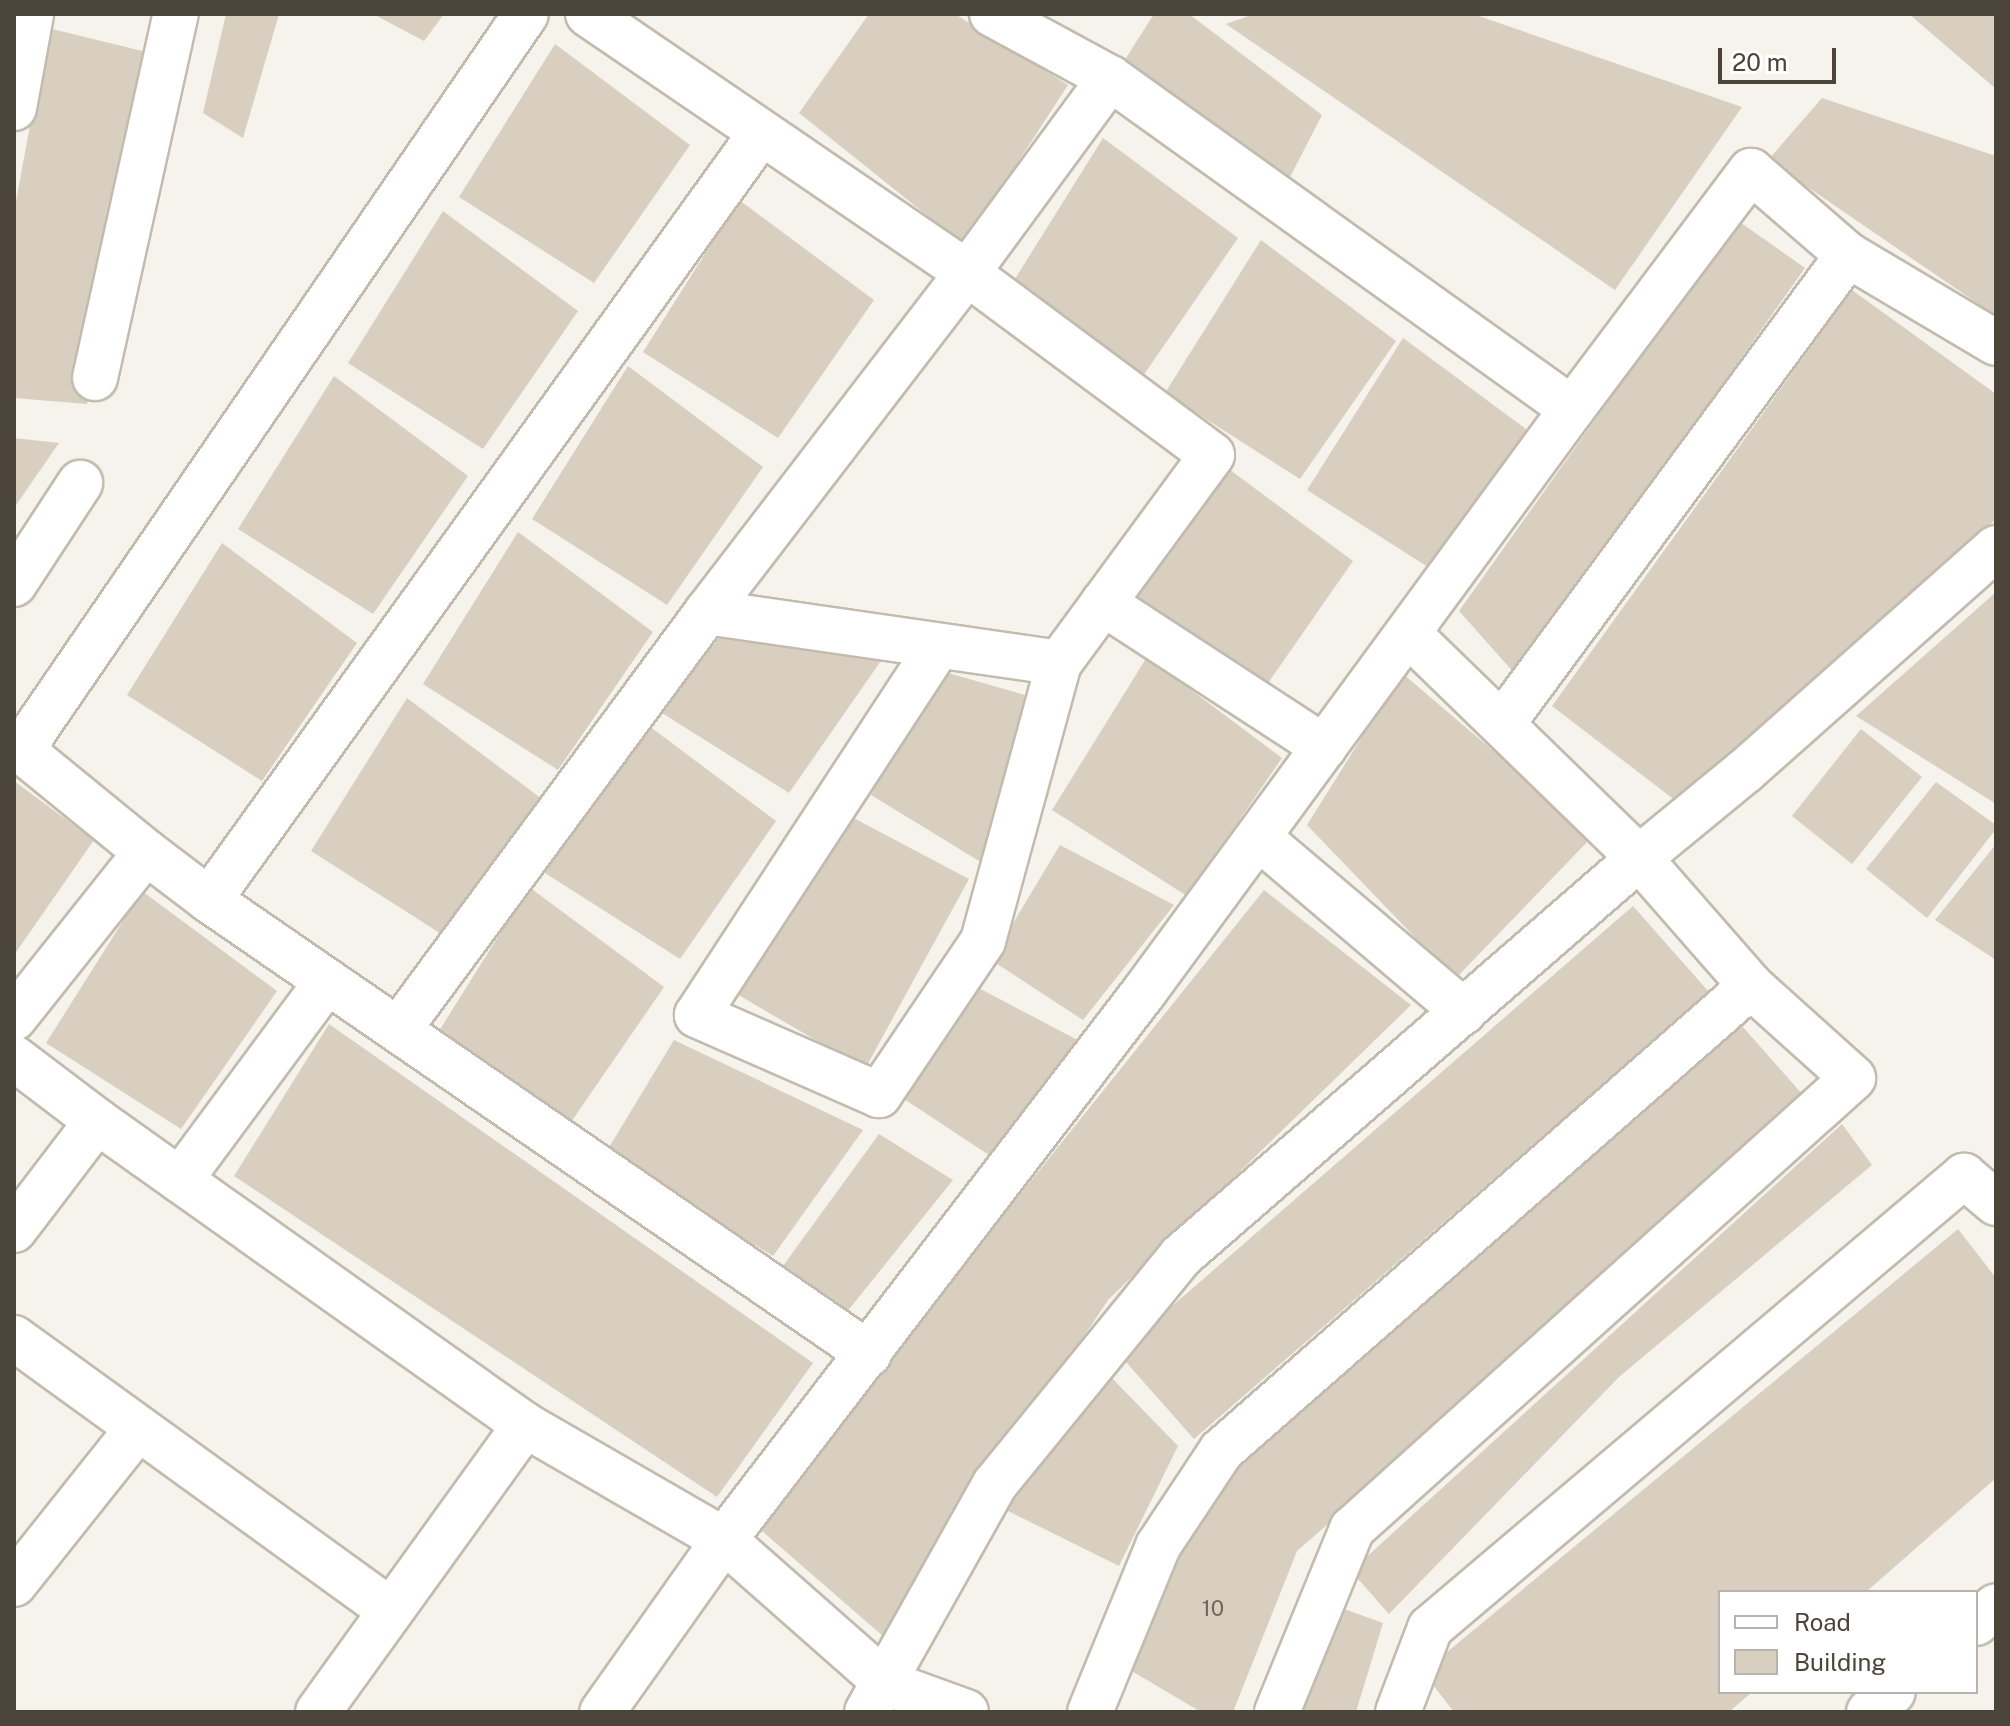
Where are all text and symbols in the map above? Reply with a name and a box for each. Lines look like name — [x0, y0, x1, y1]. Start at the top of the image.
scale bar — [1722, 32, 1840, 82]
text: 20 m — [1732, 48, 1788, 76]
legend — [1718, 1590, 1978, 1694]
house number: 10 — [1202, 1596, 1224, 1622]
text: Road — [1794, 1608, 1851, 1636]
text: Building — [1794, 1648, 1886, 1676]

